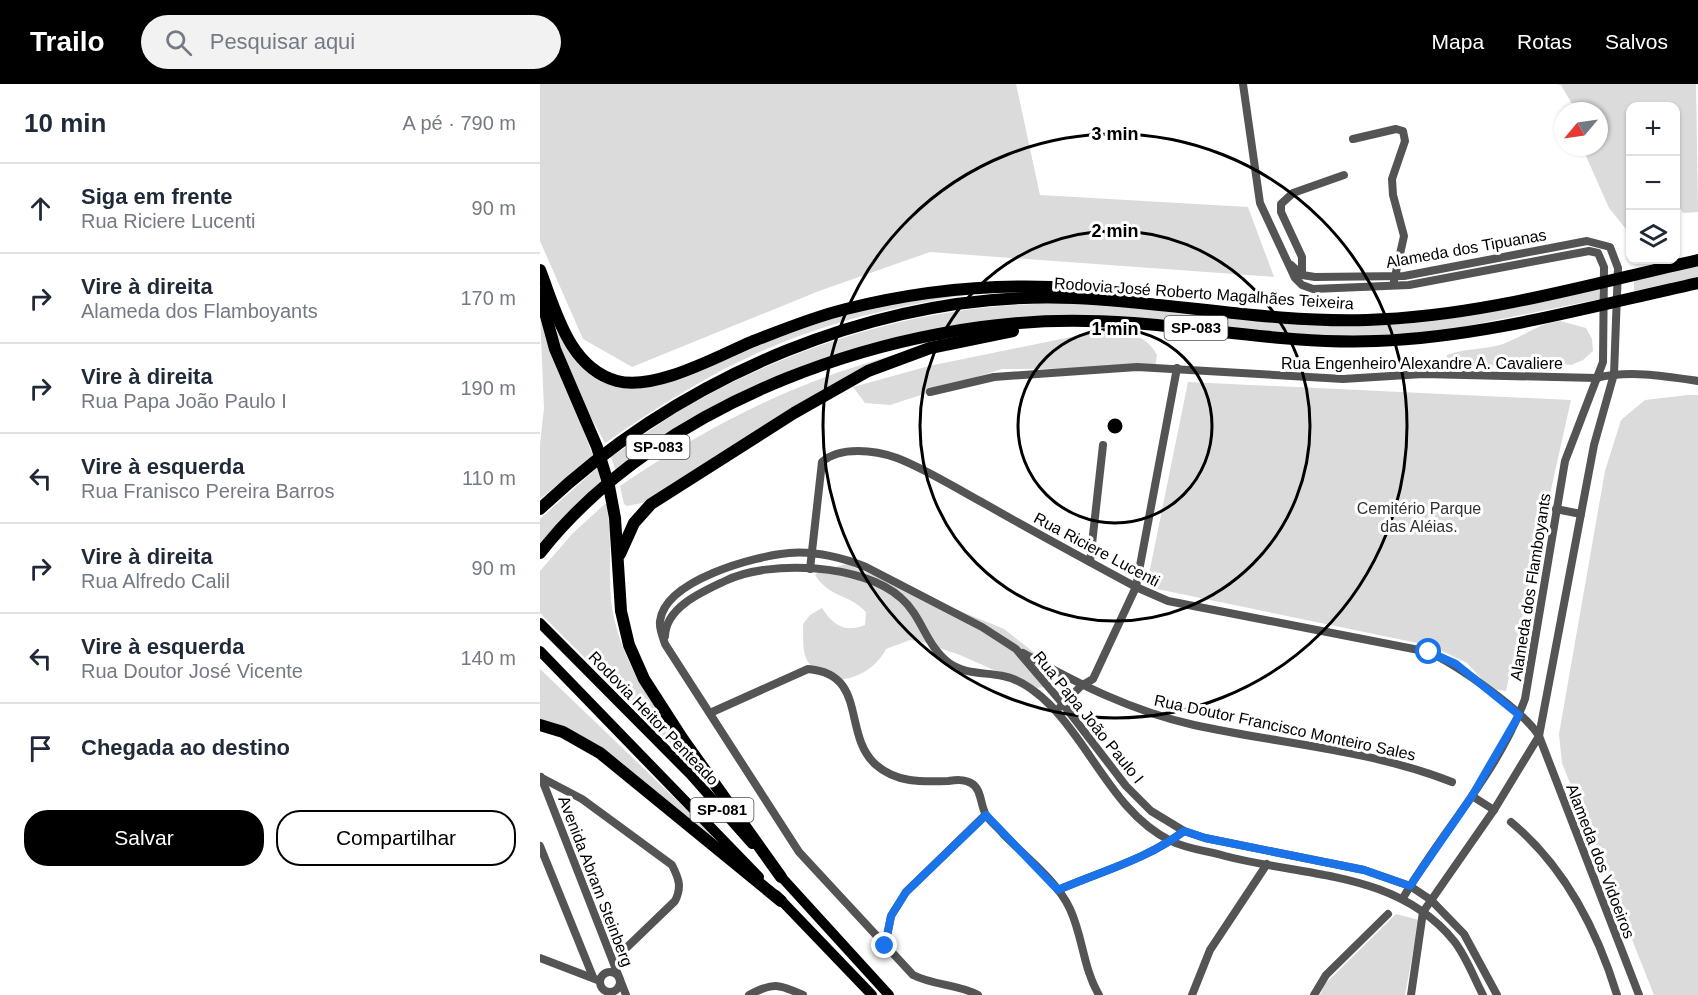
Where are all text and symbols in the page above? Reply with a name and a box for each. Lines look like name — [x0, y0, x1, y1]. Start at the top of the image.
search box — [141, 15, 561, 69]
text: Trailo — [30, 26, 105, 57]
icon: search — [162, 26, 195, 59]
text: Pesquisar aqui — [210, 29, 355, 54]
text: Mapa — [1432, 30, 1484, 53]
text: Rotas — [1517, 30, 1572, 53]
text: Salvos — [1605, 30, 1668, 53]
north arrow — [1554, 102, 1608, 156]
map controls — [1626, 102, 1680, 264]
button: + — [1626, 102, 1680, 156]
text: 10 min — [24, 108, 106, 138]
text: A pé · 790 m — [403, 112, 516, 134]
text: 3 min — [1091, 124, 1139, 144]
button: − — [1626, 156, 1680, 210]
text: Siga em frente — [81, 184, 233, 209]
icon: ahead — [24, 192, 57, 225]
text: 90 m — [472, 197, 516, 219]
text: Rua Riciere Lucenti — [81, 210, 256, 232]
button: layers — [1626, 210, 1680, 264]
text: 2 min — [1091, 221, 1139, 241]
street label: Alameda dos Tipuanas — [1384, 226, 1548, 271]
text: Vire à direita — [81, 274, 213, 299]
street label: Rodovia José Roberto Magalhães Teixeira — [1054, 275, 1354, 312]
icon: right — [24, 282, 57, 315]
text: 170 m — [460, 287, 516, 309]
text: Alameda dos Flamboyants — [81, 300, 318, 322]
road number: SP-083 — [1164, 316, 1228, 340]
text: 1 min — [1091, 319, 1139, 339]
street label: Rua Engenheiro Alexandre A. Cavaliere — [1281, 355, 1563, 372]
text: Vire à direita — [81, 364, 213, 389]
icon: right — [24, 372, 57, 405]
text: 190 m — [460, 377, 516, 399]
text: Rua Papa João Paulo I — [81, 390, 287, 412]
centre of rings — [1105, 416, 1125, 436]
road number: SP-083 — [626, 435, 690, 459]
text: Vire à esquerda — [81, 454, 244, 479]
icon: left — [24, 462, 57, 495]
text: 110 m — [462, 467, 516, 489]
text: Rua Franisco Pereira Barros — [81, 480, 334, 502]
street label: Alameda dos Flamboyants — [1507, 492, 1554, 682]
park label: Cemitério Parque das Aléias. — [1357, 500, 1481, 535]
street label: Rua Riciere Lucenti — [1031, 509, 1162, 590]
text: Vire à direita — [81, 544, 213, 569]
icon: right — [24, 552, 57, 585]
text: 90 m — [472, 557, 516, 579]
text: Rua Alfredo Calil — [81, 570, 230, 592]
text: Vire à esquerda — [81, 634, 244, 659]
route start — [1415, 638, 1441, 664]
icon: left — [24, 642, 57, 675]
text: 140 m — [460, 647, 516, 669]
street label: Rodovia Heitor Penteado — [585, 648, 722, 789]
street label: Rua Papa João Paulo I — [1030, 648, 1147, 787]
text: Rua Doutor José Vicente — [81, 660, 303, 682]
street label: Rua Doutor Francisco Monteiro Sales — [1153, 691, 1417, 764]
icon: arrive — [24, 732, 57, 765]
text: Chegada ao destino — [81, 735, 290, 760]
street label: Alameda dos Vidoeiros — [1563, 781, 1638, 941]
street label: Avenida Abram Steinberg — [555, 794, 636, 969]
road number: SP-081 — [690, 798, 753, 822]
button: Salvar — [24, 810, 264, 866]
button: Compartilhar — [276, 810, 516, 866]
route end — [871, 932, 897, 958]

